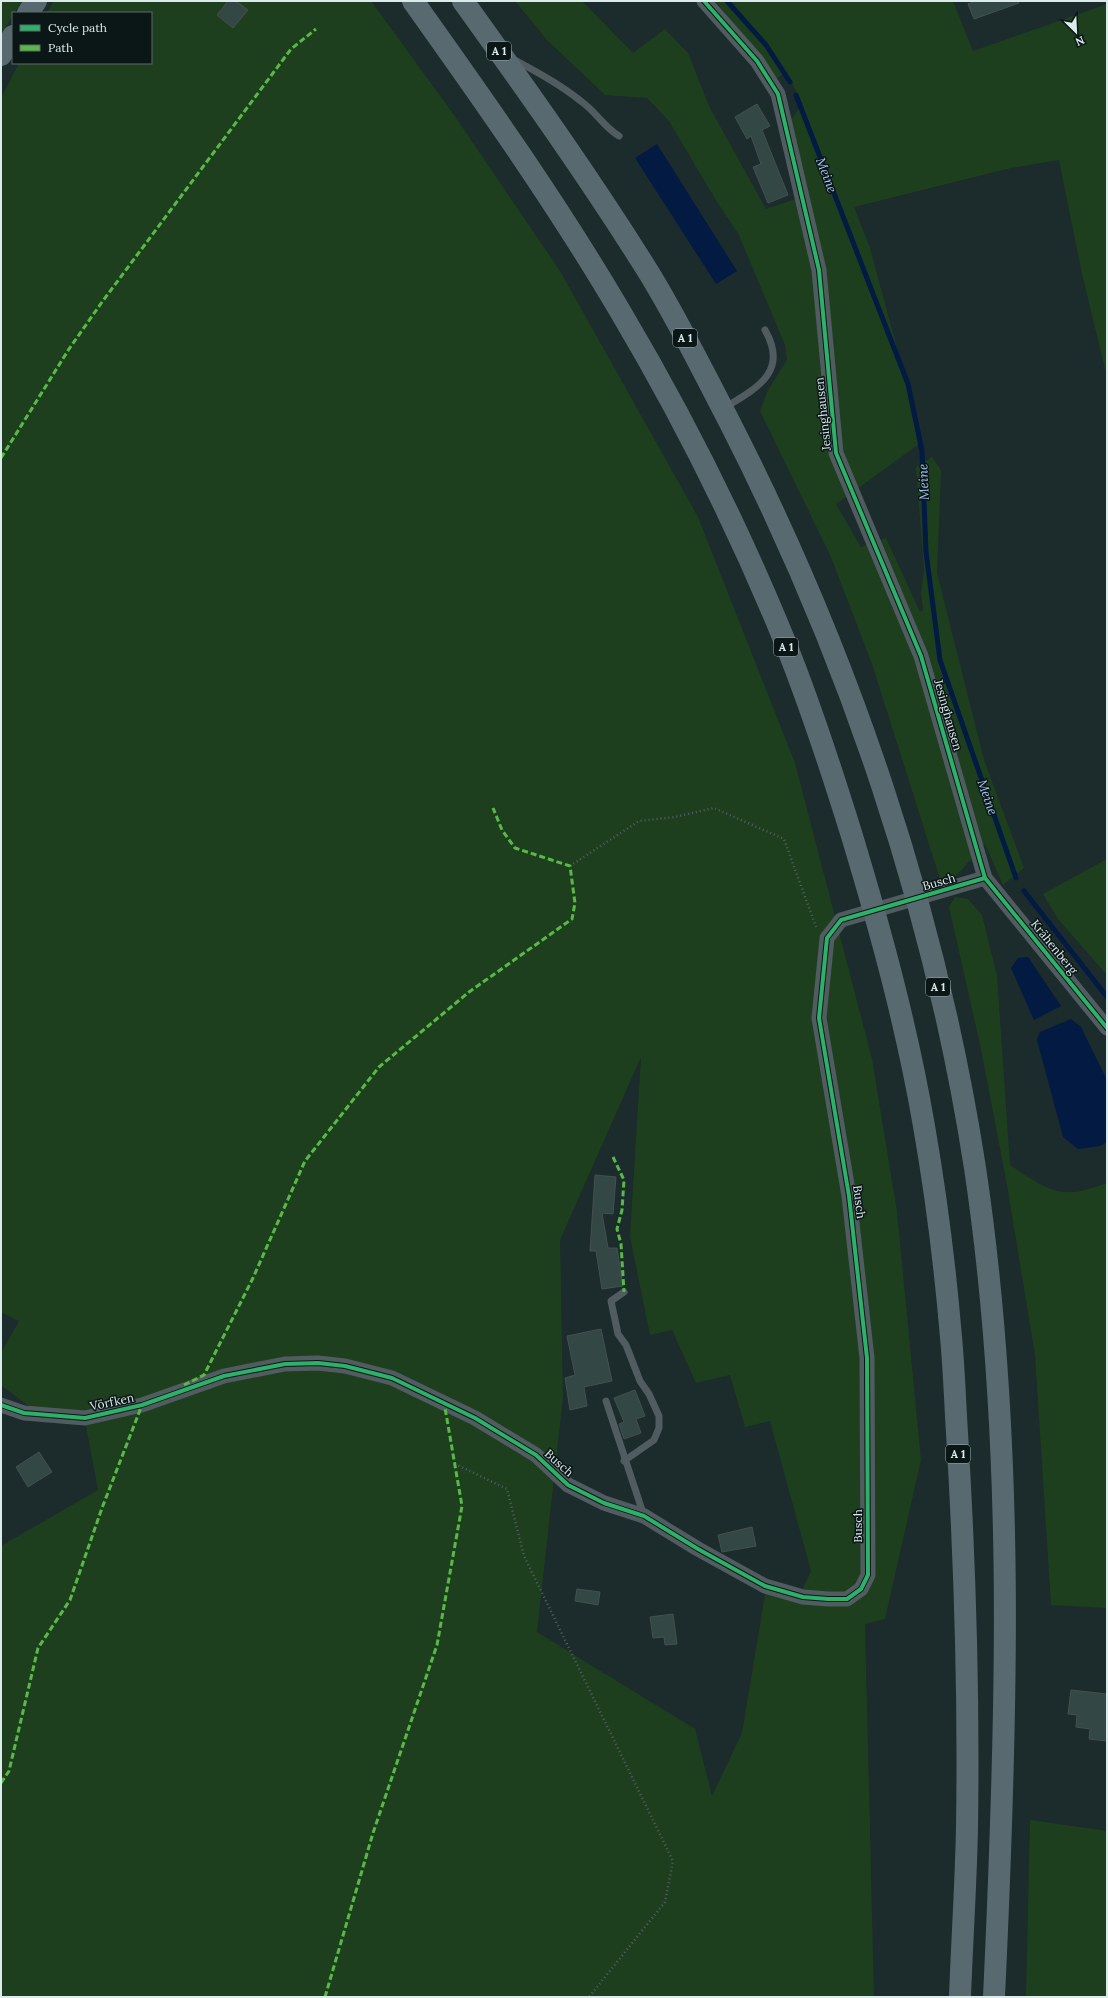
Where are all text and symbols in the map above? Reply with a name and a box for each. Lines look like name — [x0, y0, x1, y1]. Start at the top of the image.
legend — [12, 12, 152, 64]
north arrow — [1056, 12, 1096, 52]
text: Cycle path — [48, 20, 107, 35]
text: N — [1073, 33, 1087, 49]
text: Path — [48, 40, 73, 55]
road number: A 1 — [487, 42, 511, 60]
water label: Meine — [812, 155, 841, 195]
road number: A 1 — [673, 329, 697, 347]
street label: Jesinghausen — [811, 377, 834, 453]
water label: Meine — [914, 464, 933, 500]
road number: A 1 — [774, 638, 798, 656]
street label: Jesinghausen — [931, 676, 966, 752]
water label: Meine — [974, 777, 1001, 817]
street label: Busch — [921, 870, 957, 893]
street label: Krähenberg — [1028, 916, 1081, 977]
road number: A 1 — [926, 978, 950, 996]
street label: Busch — [850, 1184, 869, 1220]
street label: Vörfken — [88, 1390, 135, 1414]
road number: A 1 — [946, 1445, 970, 1463]
street label: Busch — [542, 1446, 577, 1479]
street label: Busch — [850, 1509, 865, 1543]

